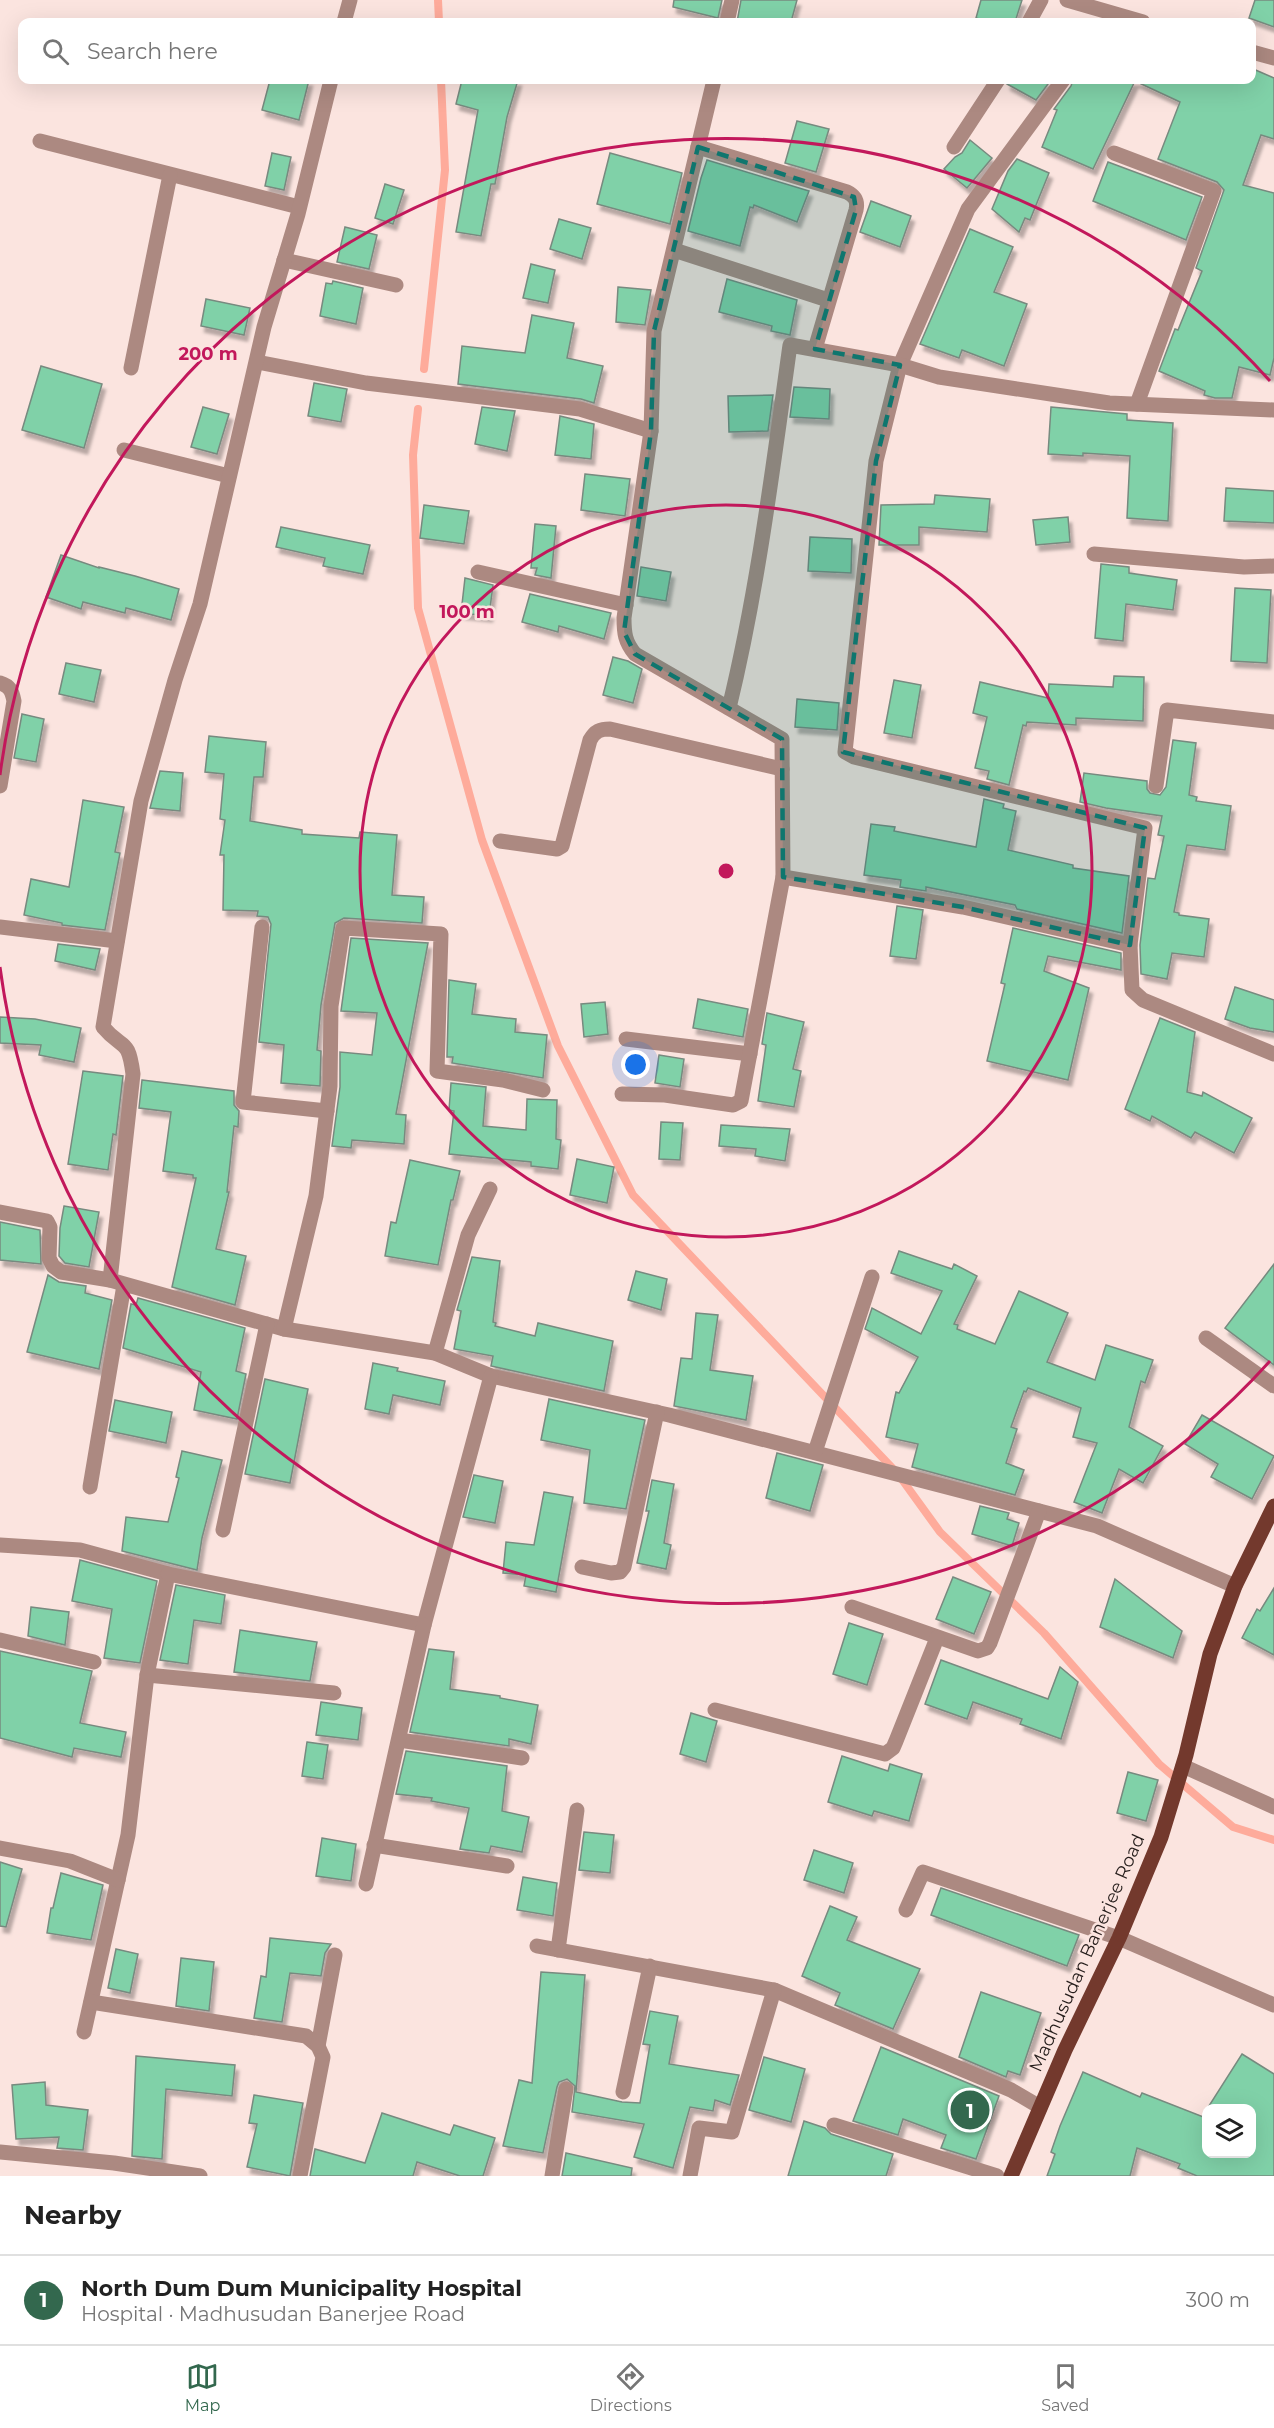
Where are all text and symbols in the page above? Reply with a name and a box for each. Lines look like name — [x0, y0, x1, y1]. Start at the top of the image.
search box — [18, 18, 1256, 84]
icon: search — [39, 35, 72, 68]
text: Search here — [87, 38, 218, 65]
text: 200 m — [178, 343, 238, 365]
text: 100 m — [439, 601, 495, 623]
centre of rings — [716, 861, 736, 881]
your location — [621, 1050, 650, 1079]
street label: Madhusudan Banerjee Road — [1025, 1831, 1149, 2075]
pin: 1 — [950, 2088, 990, 2132]
map controls — [1202, 2104, 1256, 2158]
button: layers — [1202, 2104, 1256, 2158]
text: Nearby — [24, 2199, 121, 2231]
text: North Dum Dum Municipality Hospital — [81, 2275, 522, 2302]
text: 1 — [40, 2288, 47, 2312]
text: 300 m — [1186, 2288, 1250, 2312]
text: Hospital · Madhusudan Banerjee Road — [81, 2302, 465, 2326]
tab: Map — [185, 2360, 220, 2415]
tab: Directions — [590, 2360, 672, 2415]
tab: Saved — [1041, 2360, 1089, 2415]

